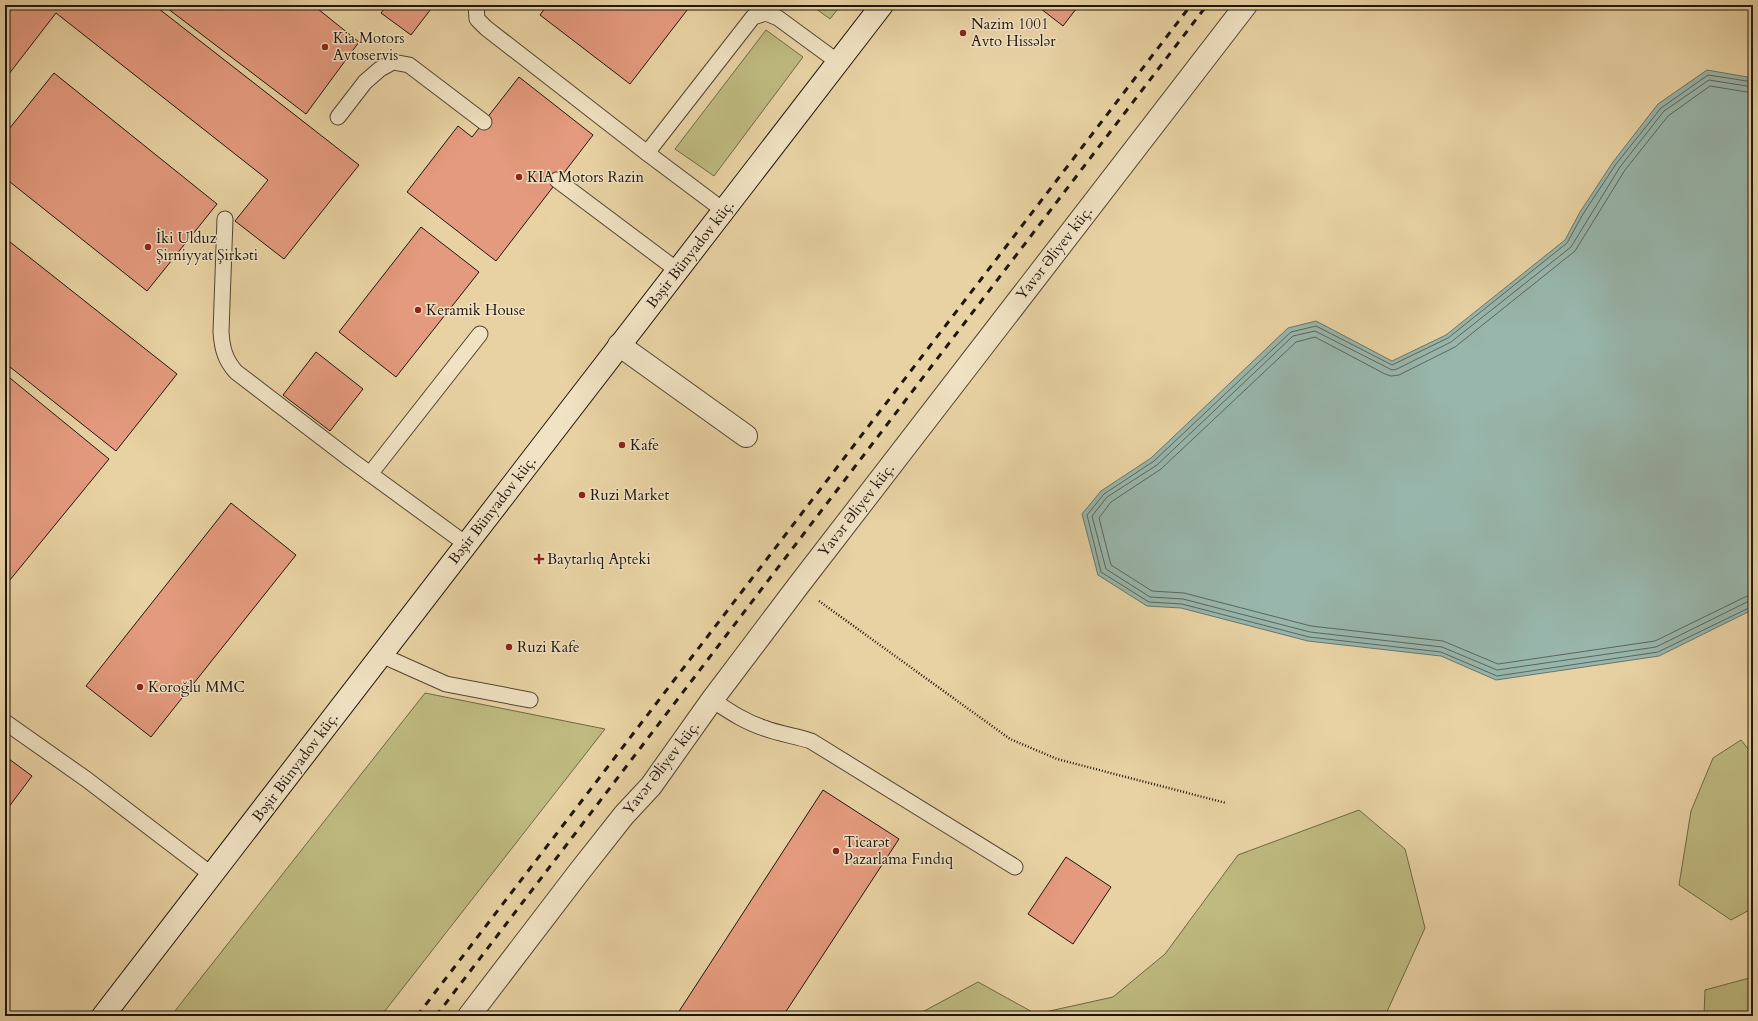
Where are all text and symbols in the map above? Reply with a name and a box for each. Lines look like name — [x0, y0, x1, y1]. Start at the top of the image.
place label: Nazim 1001 Avto Hissələr — [971, 14, 1056, 51]
place label: Kia Motors Avtoservis — [333, 28, 404, 65]
marker: Nazim 1001 Avto Hissələr — [958, 28, 968, 38]
marker: Kia Motors Avtoservis — [320, 42, 330, 52]
place label: KIA Motors Razin — [527, 167, 644, 187]
marker: KIA Motors Razin — [514, 172, 524, 182]
street label: Bəşir Bünyadov küç. — [642, 196, 738, 312]
street label: Yavər Əliyev küç. — [1011, 202, 1097, 304]
place label: İki Ulduz Şirniyyat Şirkəti — [156, 228, 258, 265]
marker: İki Ulduz Şirniyyat Şirkəti — [143, 242, 153, 252]
place label: Keramik House — [426, 300, 526, 320]
marker: Keramik House — [413, 305, 423, 315]
place label: Kafe — [630, 435, 659, 455]
marker: Kafe — [617, 440, 627, 450]
street label: Bəşir Bünyadov küç. — [444, 452, 540, 568]
street label: Yavər Əliyev küç. — [813, 459, 899, 561]
place label: Ruzi Market — [590, 485, 669, 505]
marker: Ruzi Market — [577, 490, 587, 500]
place label: Baytarlıq Apteki — [547, 549, 651, 569]
marker: Baytarlıq Apteki — [534, 554, 544, 564]
place label: Ruzi Kafe — [517, 637, 580, 657]
marker: Ruzi Kafe — [504, 642, 514, 652]
place label: Koroğlu MMC — [148, 677, 245, 697]
marker: Koroğlu MMC — [135, 682, 145, 692]
street label: Bəşir Bünyadov küç. — [247, 708, 343, 826]
street label: Yavər Əliyev küç. — [618, 717, 704, 819]
place label: Ticarət Pazarlama Fındıq — [844, 832, 953, 869]
marker: Ticarət Pazarlama Fındıq — [831, 846, 841, 856]

